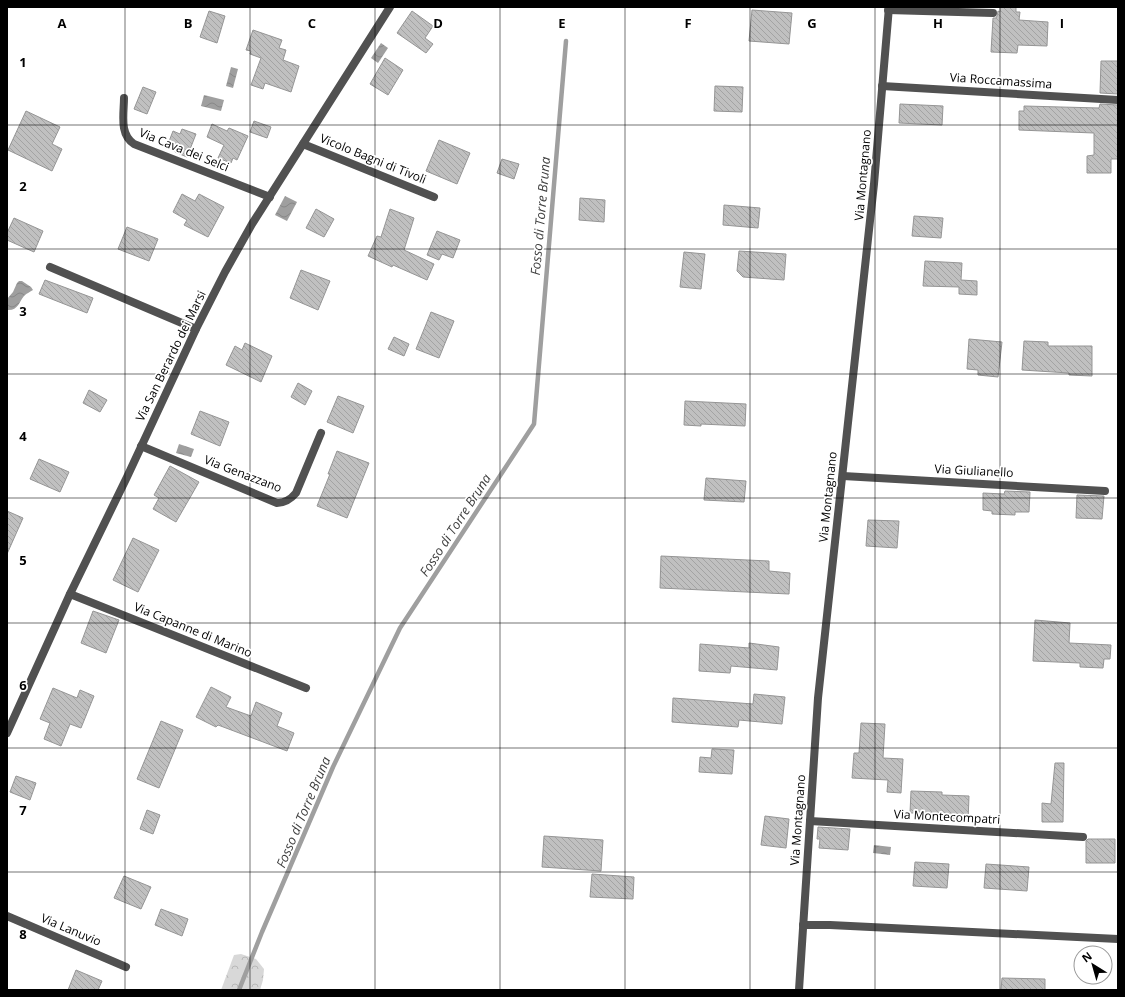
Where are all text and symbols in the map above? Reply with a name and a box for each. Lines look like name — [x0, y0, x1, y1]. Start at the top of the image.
text: A — [58, 14, 67, 32]
text: B — [184, 14, 193, 32]
text: C — [308, 14, 316, 32]
text: D — [433, 14, 443, 32]
text: E — [558, 14, 566, 32]
text: F — [684, 14, 692, 32]
text: G — [807, 14, 817, 32]
text: H — [933, 14, 943, 32]
text: I — [1060, 14, 1064, 32]
text: 1 — [19, 53, 27, 71]
street label: Via Roccamassima — [949, 68, 1053, 93]
street label: Via Cava dei Selci — [137, 124, 232, 175]
street label: Vicolo Bagni di Tivoli — [317, 129, 429, 188]
street label: Via Montagnano — [850, 129, 875, 221]
water label: Fosso di Torre Bruna — [526, 155, 554, 276]
text: 2 — [19, 177, 27, 195]
street label: Via San Berardo dei Marsi — [131, 287, 210, 424]
text: 3 — [19, 302, 27, 320]
text: 4 — [19, 427, 27, 445]
street label: Via Genazzano — [202, 451, 284, 496]
street label: Via Montagnano — [814, 451, 841, 543]
street label: Via Giulianello — [934, 460, 1014, 481]
water label: Fosso di Torre Bruna — [415, 470, 495, 580]
text: 5 — [19, 551, 27, 569]
street label: Via Capanne di Marino — [131, 598, 255, 661]
text: 6 — [19, 676, 27, 694]
water label: Fosso di Torre Bruna — [272, 753, 335, 870]
street label: Via Montagnano — [786, 774, 809, 866]
text: 7 — [19, 801, 27, 819]
street label: Via Montecompatri — [893, 805, 1001, 828]
street label: Via Lanuvio — [38, 909, 104, 950]
text: 8 — [19, 925, 27, 943]
north arrow — [1073, 945, 1113, 985]
text: N — [1079, 948, 1095, 965]

